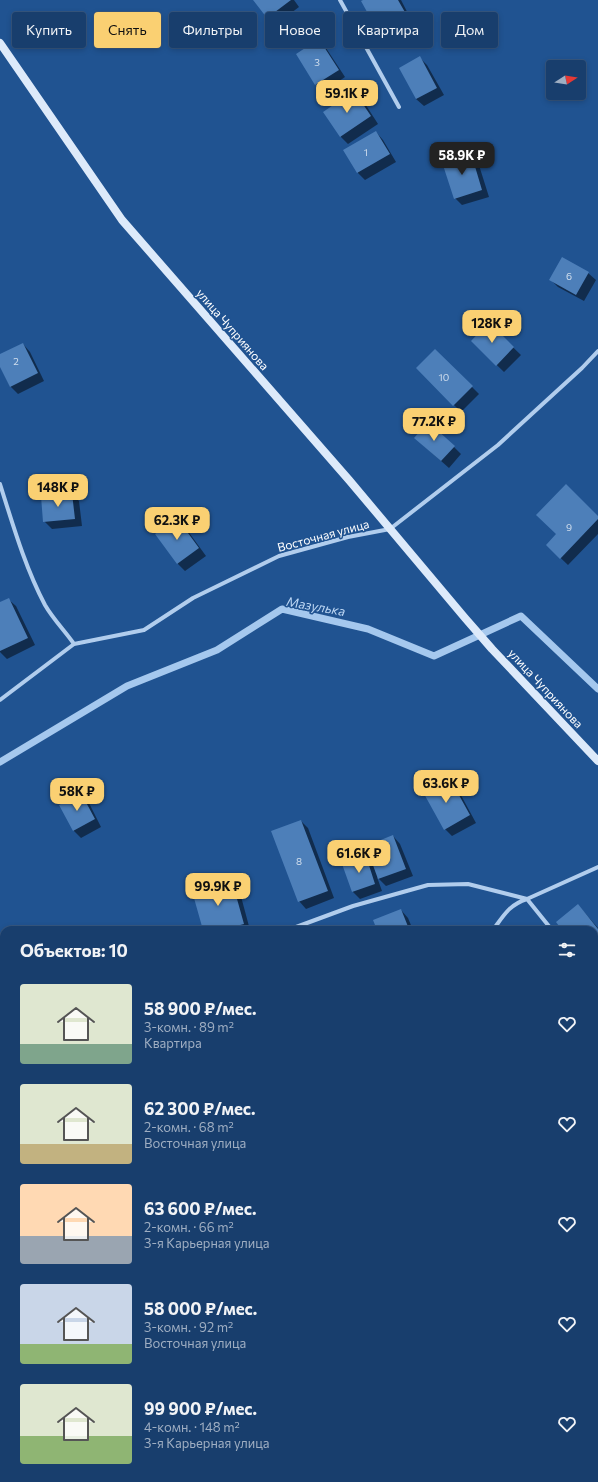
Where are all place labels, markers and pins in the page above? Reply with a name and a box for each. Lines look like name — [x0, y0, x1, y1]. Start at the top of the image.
pin: 59.1K ₽ — [310, 80, 384, 114]
pin: 58.9K ₽ — [425, 142, 499, 176]
pin: 128K ₽ — [459, 310, 525, 344]
pin: 77.2K ₽ — [397, 408, 471, 442]
pin: 148K ₽ — [25, 474, 91, 508]
pin: 62.3K ₽ — [140, 507, 214, 541]
pin: 63.6K ₽ — [409, 770, 483, 804]
pin: 58K ₽ — [49, 778, 105, 812]
pin: 61.6K ₽ — [322, 840, 396, 874]
pin: 99.9K ₽ — [181, 873, 255, 907]

